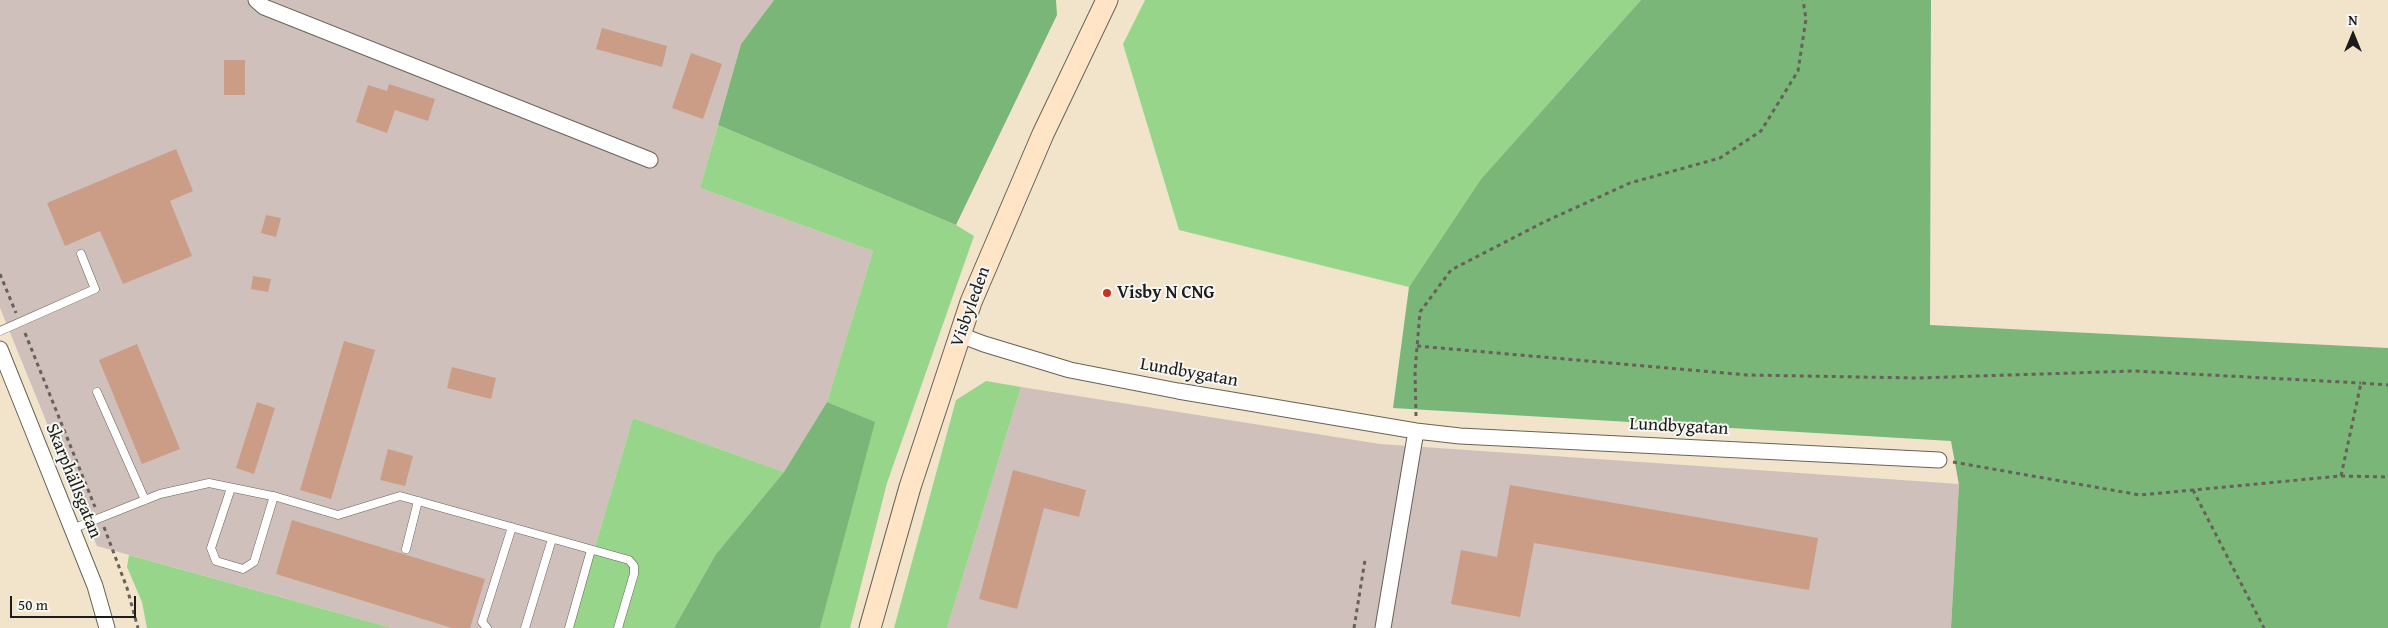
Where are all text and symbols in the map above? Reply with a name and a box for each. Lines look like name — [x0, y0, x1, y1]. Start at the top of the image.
north arrow — [2328, 10, 2378, 60]
text: N — [2348, 10, 2358, 30]
street label: Visbyleden — [946, 264, 996, 350]
place label: Visby N CNG — [1117, 282, 1215, 304]
marker: Visby N CNG — [1101, 287, 1113, 299]
street label: Lundbygatan — [1138, 354, 1240, 392]
street label: Lundbygatan — [1629, 414, 1729, 440]
street label: Skarphällsgatan — [40, 420, 106, 542]
scale bar — [12, 586, 139, 618]
text: 50 m — [18, 594, 48, 615]

